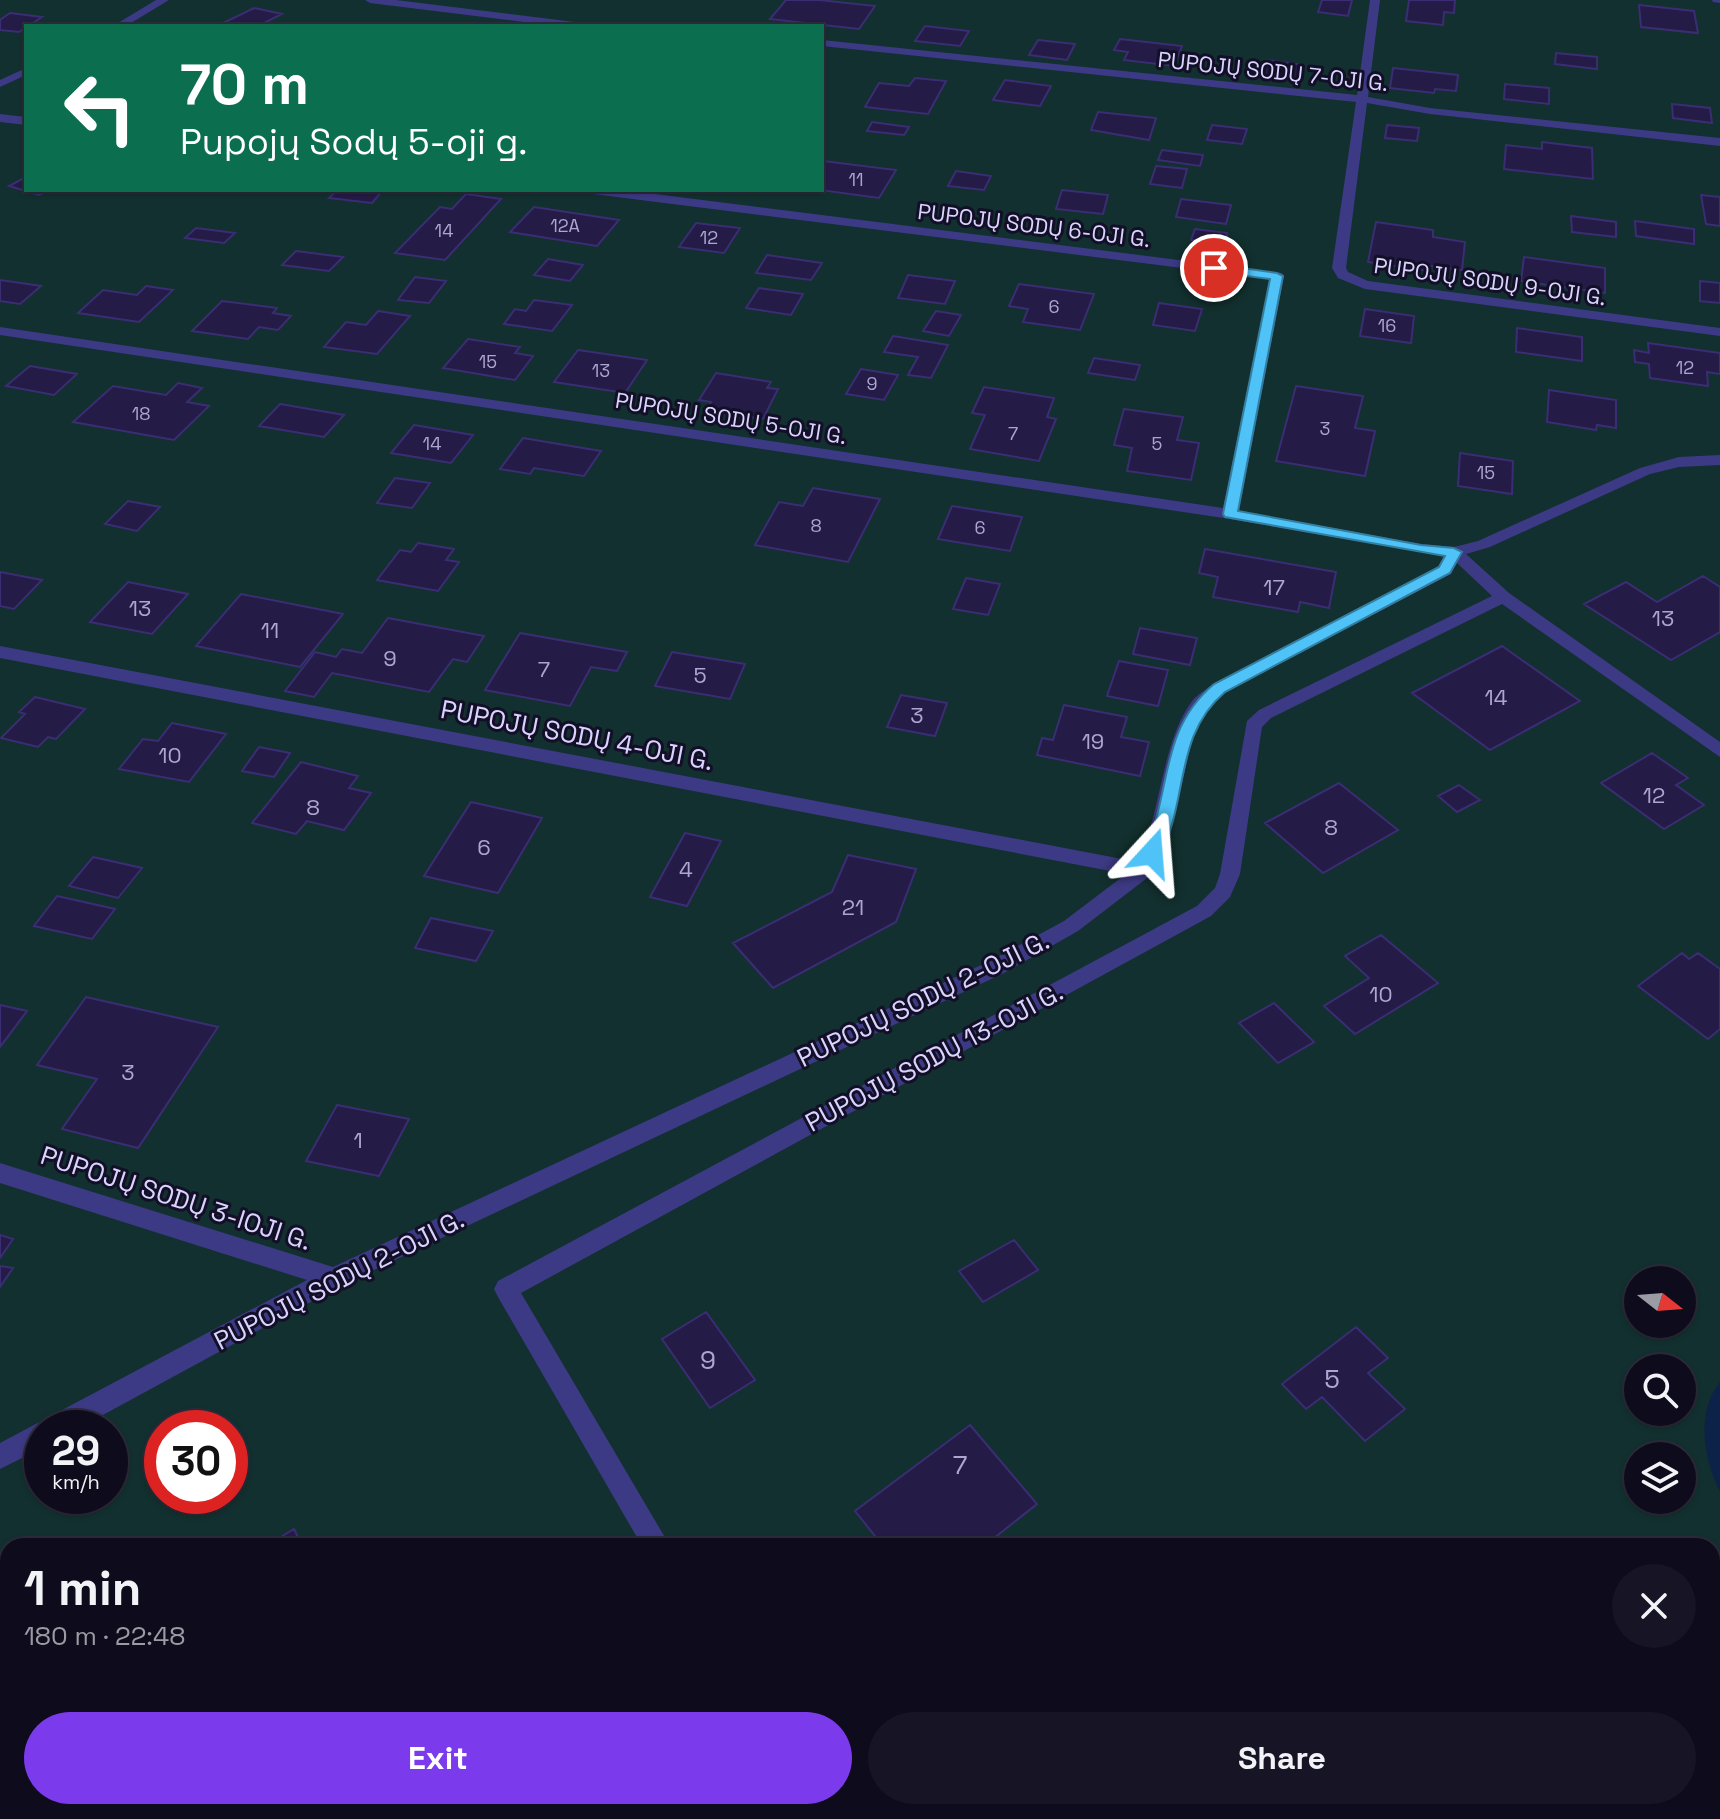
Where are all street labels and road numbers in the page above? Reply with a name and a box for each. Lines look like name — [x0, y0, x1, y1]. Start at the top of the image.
street label: PUPOJŲ SODŲ 7-OJI G. — [1156, 45, 1390, 97]
street label: PUPOJŲ SODŲ 6-OJI G. — [916, 197, 1152, 253]
street label: PUPOJŲ SODŲ 9-OJI G. — [1372, 251, 1608, 311]
street label: PUPOJŲ SODŲ 5-OJI G. — [613, 386, 849, 450]
street label: PUPOJŲ SODŲ 4-OJI G. — [438, 692, 716, 778]
street label: PUPOJŲ SODŲ 2-OJI G. — [791, 923, 1055, 1075]
street label: PUPOJŲ SODŲ 13-OJI G. — [799, 975, 1069, 1139]
street label: PUPOJŲ SODŲ 3-IOJI G. — [36, 1138, 316, 1258]
street label: PUPOJŲ SODŲ 2-OJI G. — [208, 1202, 470, 1358]

